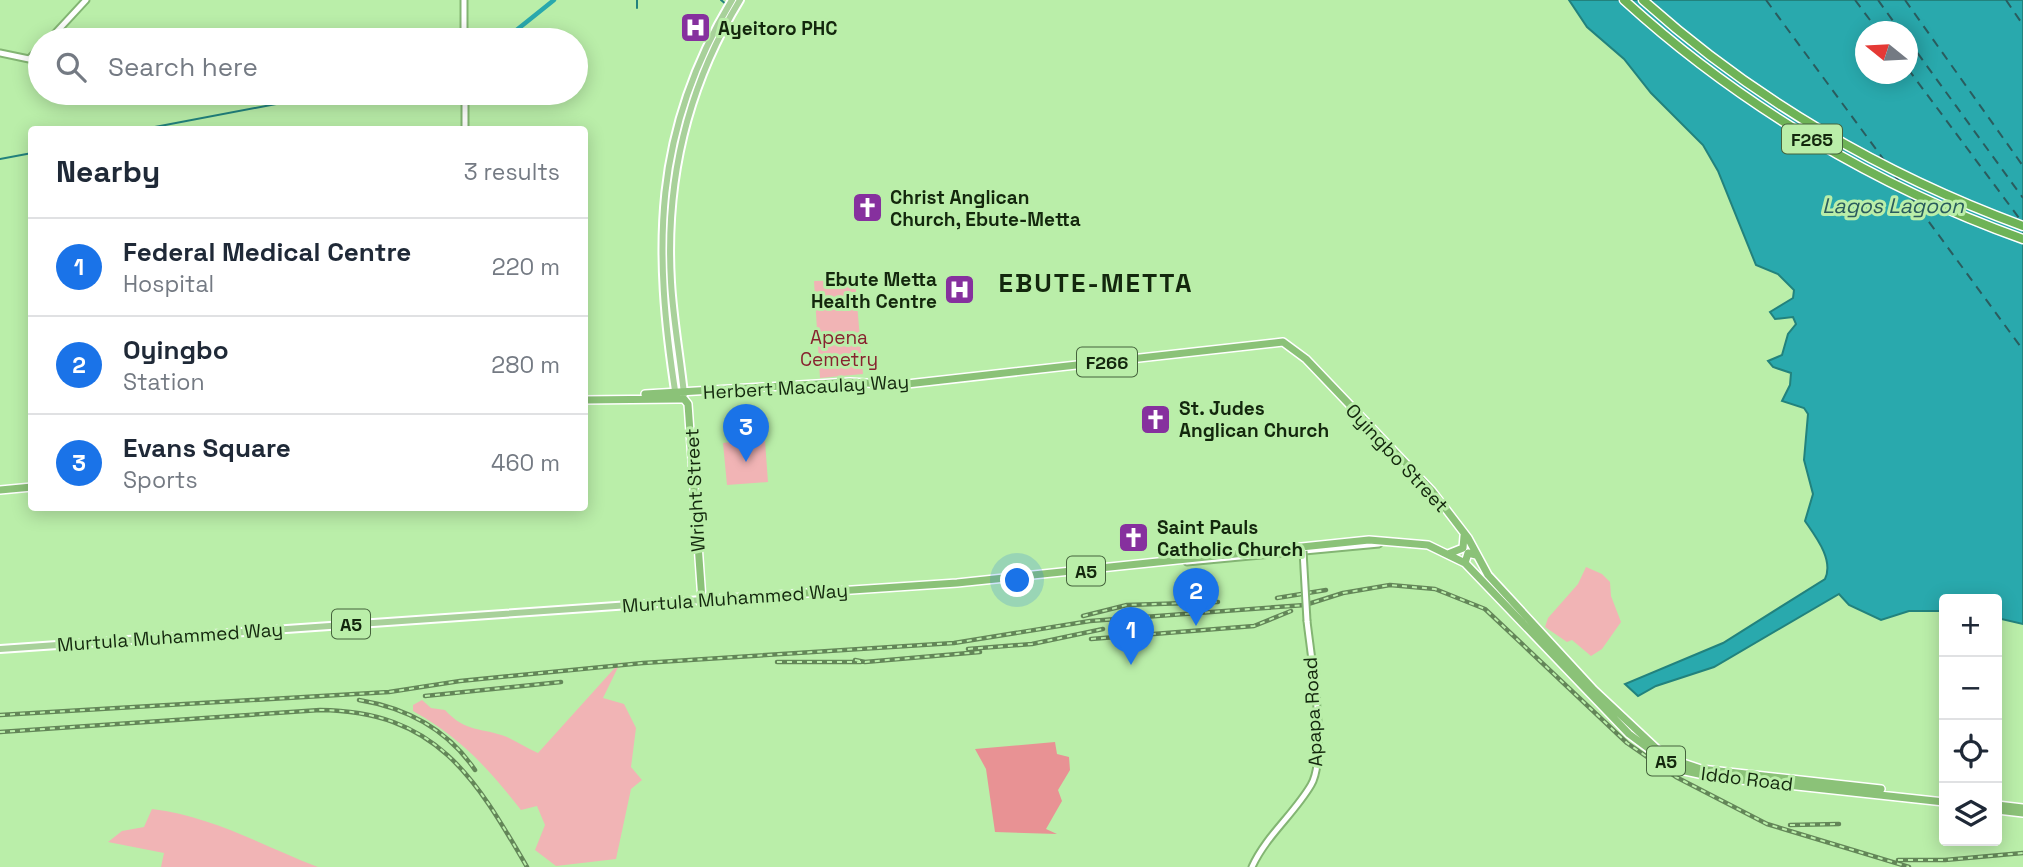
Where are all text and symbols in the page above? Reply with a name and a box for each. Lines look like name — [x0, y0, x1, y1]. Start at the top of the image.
hospital icon: Ayeitoro PHC — [678, 11, 712, 45]
place label: Ayeitoro PHC — [718, 16, 838, 41]
north arrow — [1855, 21, 1918, 84]
search box — [28, 28, 588, 105]
icon: search — [52, 48, 90, 86]
text: Search here — [108, 50, 258, 84]
road number: F265 — [1782, 124, 1842, 154]
text: Nearby — [56, 152, 160, 191]
text: 3 results — [464, 157, 560, 187]
place label: Christ Anglican Church, Ebute-Metta — [890, 185, 1081, 232]
church icon: Christ Anglican Church, Ebute-Metta — [850, 191, 884, 225]
water label: Lagos Lagoon — [1822, 192, 1965, 219]
text: Federal Medical Centre — [123, 235, 411, 269]
text: 1 — [74, 252, 84, 282]
text: 220 m — [492, 252, 560, 282]
district label: EBUTE-METTA — [999, 266, 1193, 300]
place label: Ebute Metta Health Centre — [811, 267, 937, 314]
text: Hospital — [123, 269, 214, 299]
hospital icon: Ebute Metta Health Centre — [943, 273, 977, 307]
park label: Apena Cemetry — [800, 325, 878, 372]
text: Oyingbo — [123, 333, 229, 367]
road number: F266 — [1077, 348, 1137, 376]
text: 2 — [72, 350, 86, 380]
text: 280 m — [491, 350, 560, 380]
text: Station — [123, 367, 205, 397]
street label: Herbert Macaulay Way — [702, 369, 910, 405]
place label: St. Judes Anglican Church — [1179, 396, 1329, 443]
street label: Oyingbo Street — [1340, 398, 1454, 518]
church icon: St. Judes Anglican Church — [1139, 402, 1173, 436]
pin: 3 — [723, 404, 769, 462]
street label: Wright Street — [679, 428, 711, 552]
text: Evans Square — [123, 431, 291, 465]
text: 3 — [72, 448, 86, 478]
text: 460 m — [491, 448, 560, 478]
text: Sports — [123, 465, 198, 495]
place label: Saint Pauls Catholic Church — [1157, 515, 1303, 562]
church icon: Saint Pauls Catholic Church — [1117, 521, 1151, 555]
road number: A5 — [1067, 556, 1105, 586]
your location — [1000, 563, 1034, 597]
pin: 2 — [1173, 568, 1219, 626]
street label: Murtula Muhammed Way — [621, 578, 849, 618]
map controls — [1939, 594, 2002, 846]
button: + — [1939, 594, 2002, 657]
pin: 1 — [1108, 607, 1154, 665]
road number: A5 — [332, 610, 370, 638]
street label: Murtula Muhammed Way — [56, 617, 284, 657]
street label: Apapa Road — [1298, 657, 1328, 767]
button: − — [1939, 657, 2002, 720]
button: locate — [1939, 720, 2002, 783]
road number: A5 — [1647, 746, 1685, 776]
street label: Iddo Road — [1700, 761, 1794, 797]
button: layers — [1939, 783, 2002, 846]

